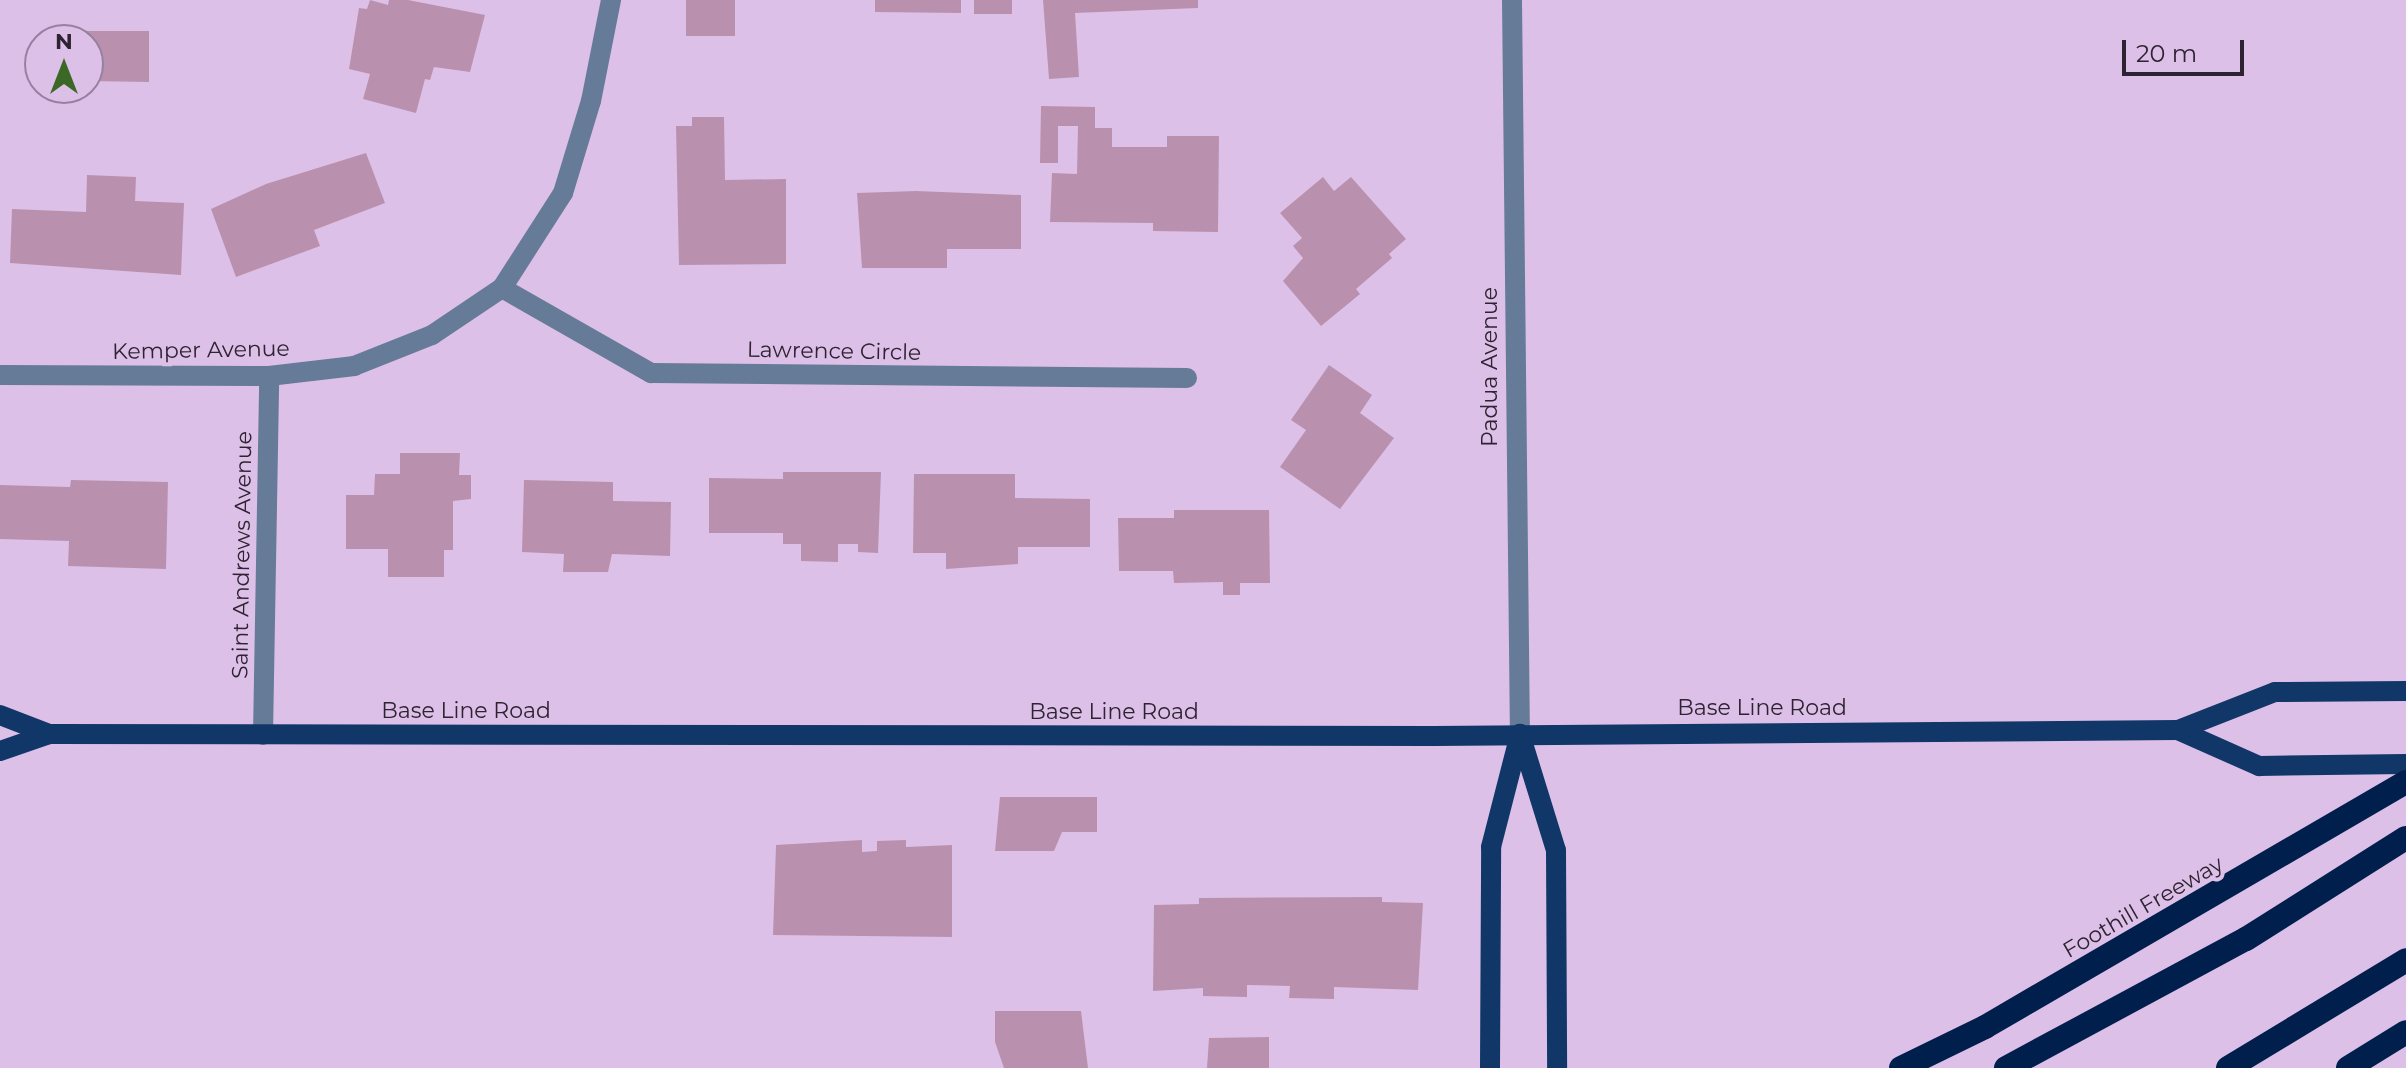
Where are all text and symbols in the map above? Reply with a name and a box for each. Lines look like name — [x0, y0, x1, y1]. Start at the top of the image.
north arrow — [24, 24, 104, 104]
scale bar — [2126, 24, 2248, 74]
text: N — [55, 28, 73, 55]
text: 20 m — [2136, 39, 2197, 68]
street label: Padua Avenue — [1477, 287, 1503, 447]
street label: Kemper Avenue — [112, 335, 290, 365]
street label: Lawrence Circle — [747, 336, 921, 366]
street label: Saint Andrews Avenue — [227, 431, 257, 679]
street label: Base Line Road — [1677, 695, 1847, 721]
street label: Base Line Road — [381, 698, 551, 724]
street label: Base Line Road — [1029, 699, 1199, 725]
street label: Foothill Freeway — [2058, 850, 2228, 964]

